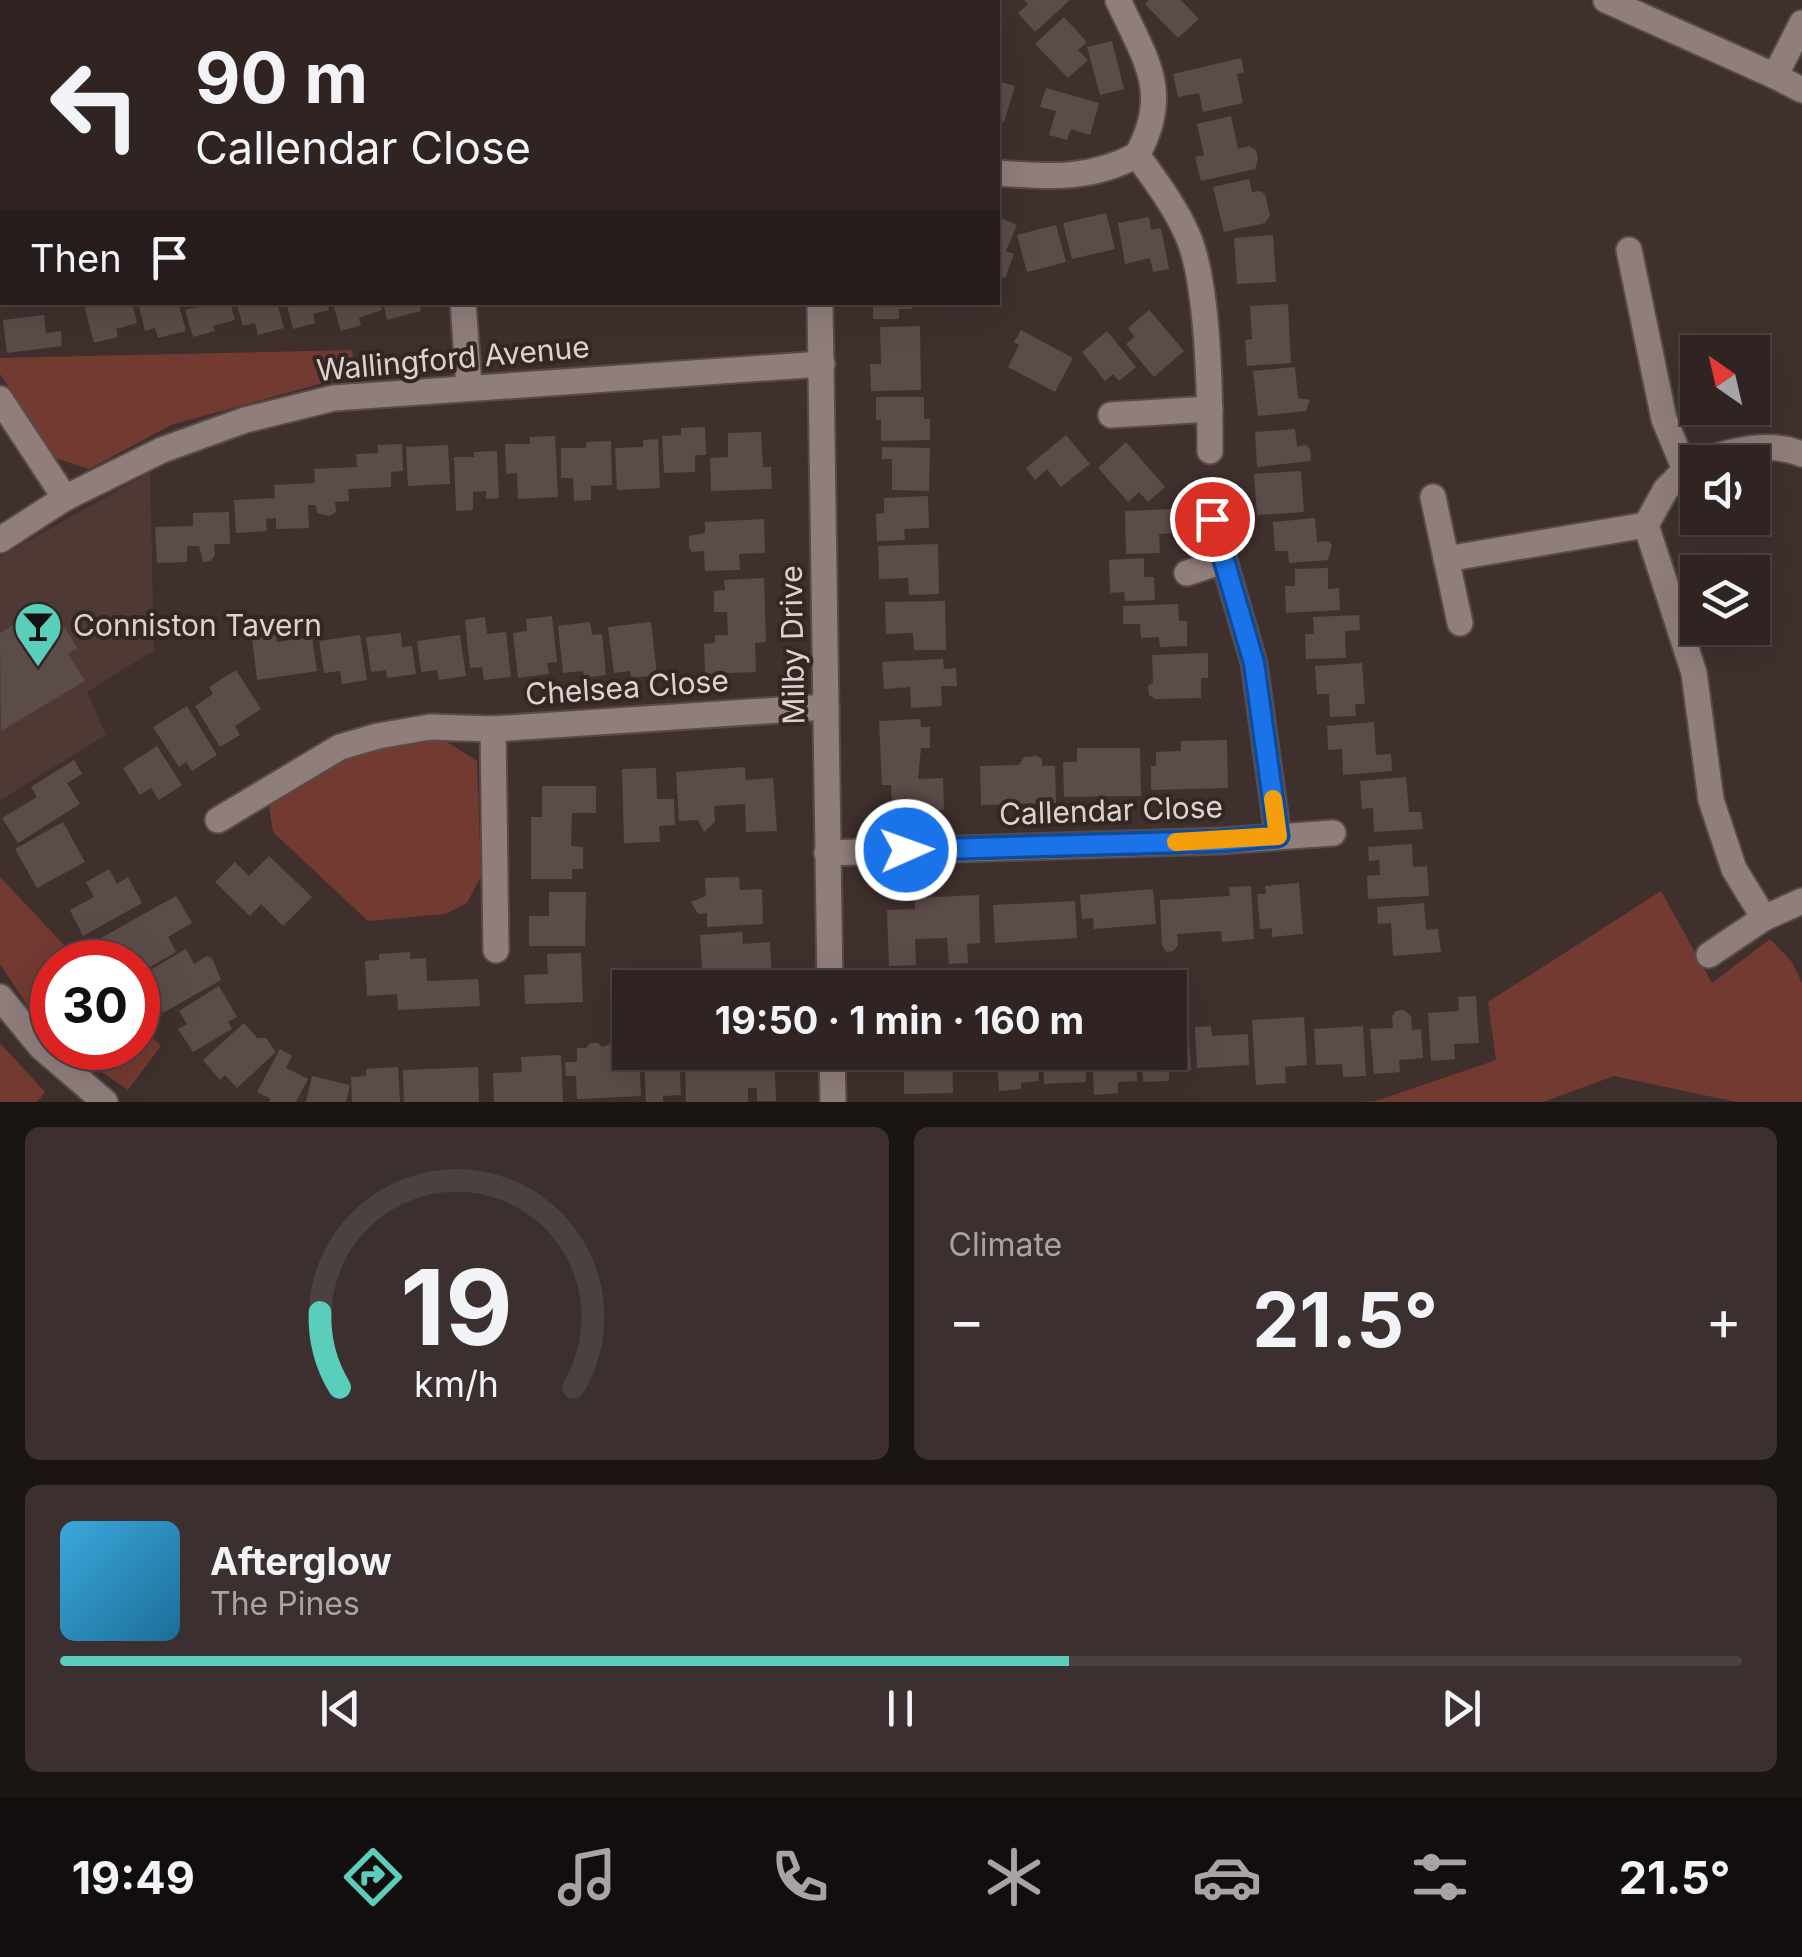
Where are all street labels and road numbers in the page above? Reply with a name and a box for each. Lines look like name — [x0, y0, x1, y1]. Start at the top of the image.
street label: Wallingford Avenue — [315, 328, 591, 388]
street label: Milby Drive — [773, 565, 811, 725]
street label: Chelsea Close — [524, 662, 730, 712]
street label: Callendar Close — [998, 788, 1224, 832]

